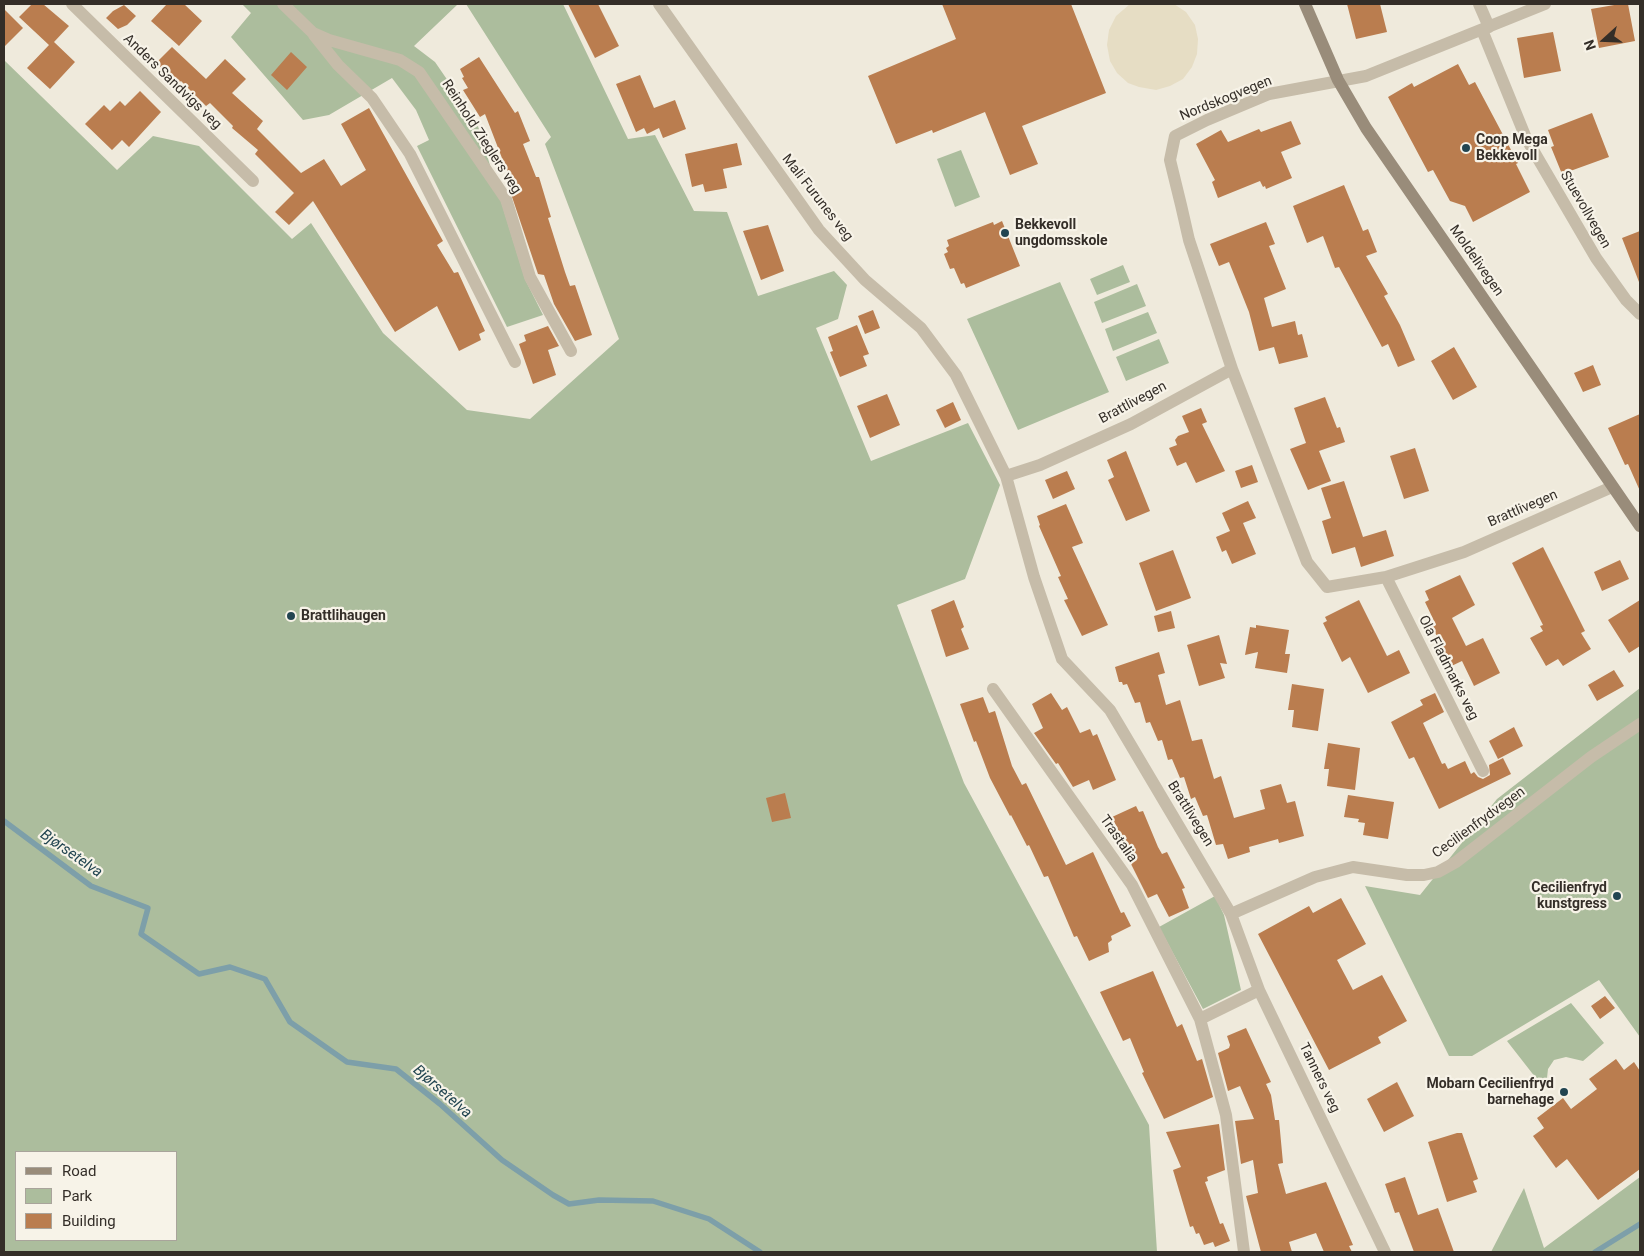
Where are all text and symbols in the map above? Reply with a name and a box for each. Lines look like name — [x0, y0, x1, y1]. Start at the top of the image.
north arrow — [1579, 15, 1629, 65]
street label: Anders Sandvigs veg — [119, 31, 225, 133]
text: N — [1581, 38, 1599, 53]
street label: Nordskogvegen — [1178, 73, 1274, 125]
street label: Reinhold Zieglers veg — [438, 77, 524, 197]
place label: Coop Mega Bekkevoll — [1476, 132, 1548, 164]
marker: Coop Mega Bekkevoll — [1460, 142, 1472, 154]
street label: Mali Furunes veg — [778, 151, 856, 245]
street label: Stuevollvegen — [1556, 168, 1614, 252]
place label: Bekkevoll ungdomsskole — [1015, 217, 1108, 250]
street label: Moldelivegen — [1445, 222, 1507, 300]
marker: Bekkevoll ungdomsskole — [999, 227, 1011, 239]
street label: Brattlivegen — [1096, 378, 1170, 428]
street label: Brattlivegen — [1486, 487, 1560, 531]
place label: Brattlihaugen — [301, 608, 386, 624]
marker: Brattlihaugen — [285, 610, 297, 622]
street label: Ola Fladmarks veg — [1414, 613, 1482, 723]
street label: Brattlivegen — [1163, 778, 1217, 850]
street label: Cecilienfrydvegen — [1429, 784, 1529, 862]
street label: Trastalia — [1096, 812, 1140, 866]
water label: Bjørsetelva — [36, 826, 106, 882]
place label: Cecilienfryd kunstgress — [1531, 880, 1607, 912]
marker: Cecilienfryd kunstgress — [1611, 890, 1623, 902]
street label: Tanners veg — [1295, 1040, 1343, 1116]
water label: Bjørsetelva — [409, 1062, 475, 1122]
place label: Mobarn Cecilienfryd barnehage — [1426, 1076, 1554, 1108]
marker: Mobarn Cecilienfryd barnehage — [1558, 1086, 1570, 1098]
legend — [15, 1151, 178, 1241]
text: Road — [62, 1162, 96, 1180]
text: Park — [62, 1187, 92, 1205]
text: Building — [62, 1212, 116, 1230]

